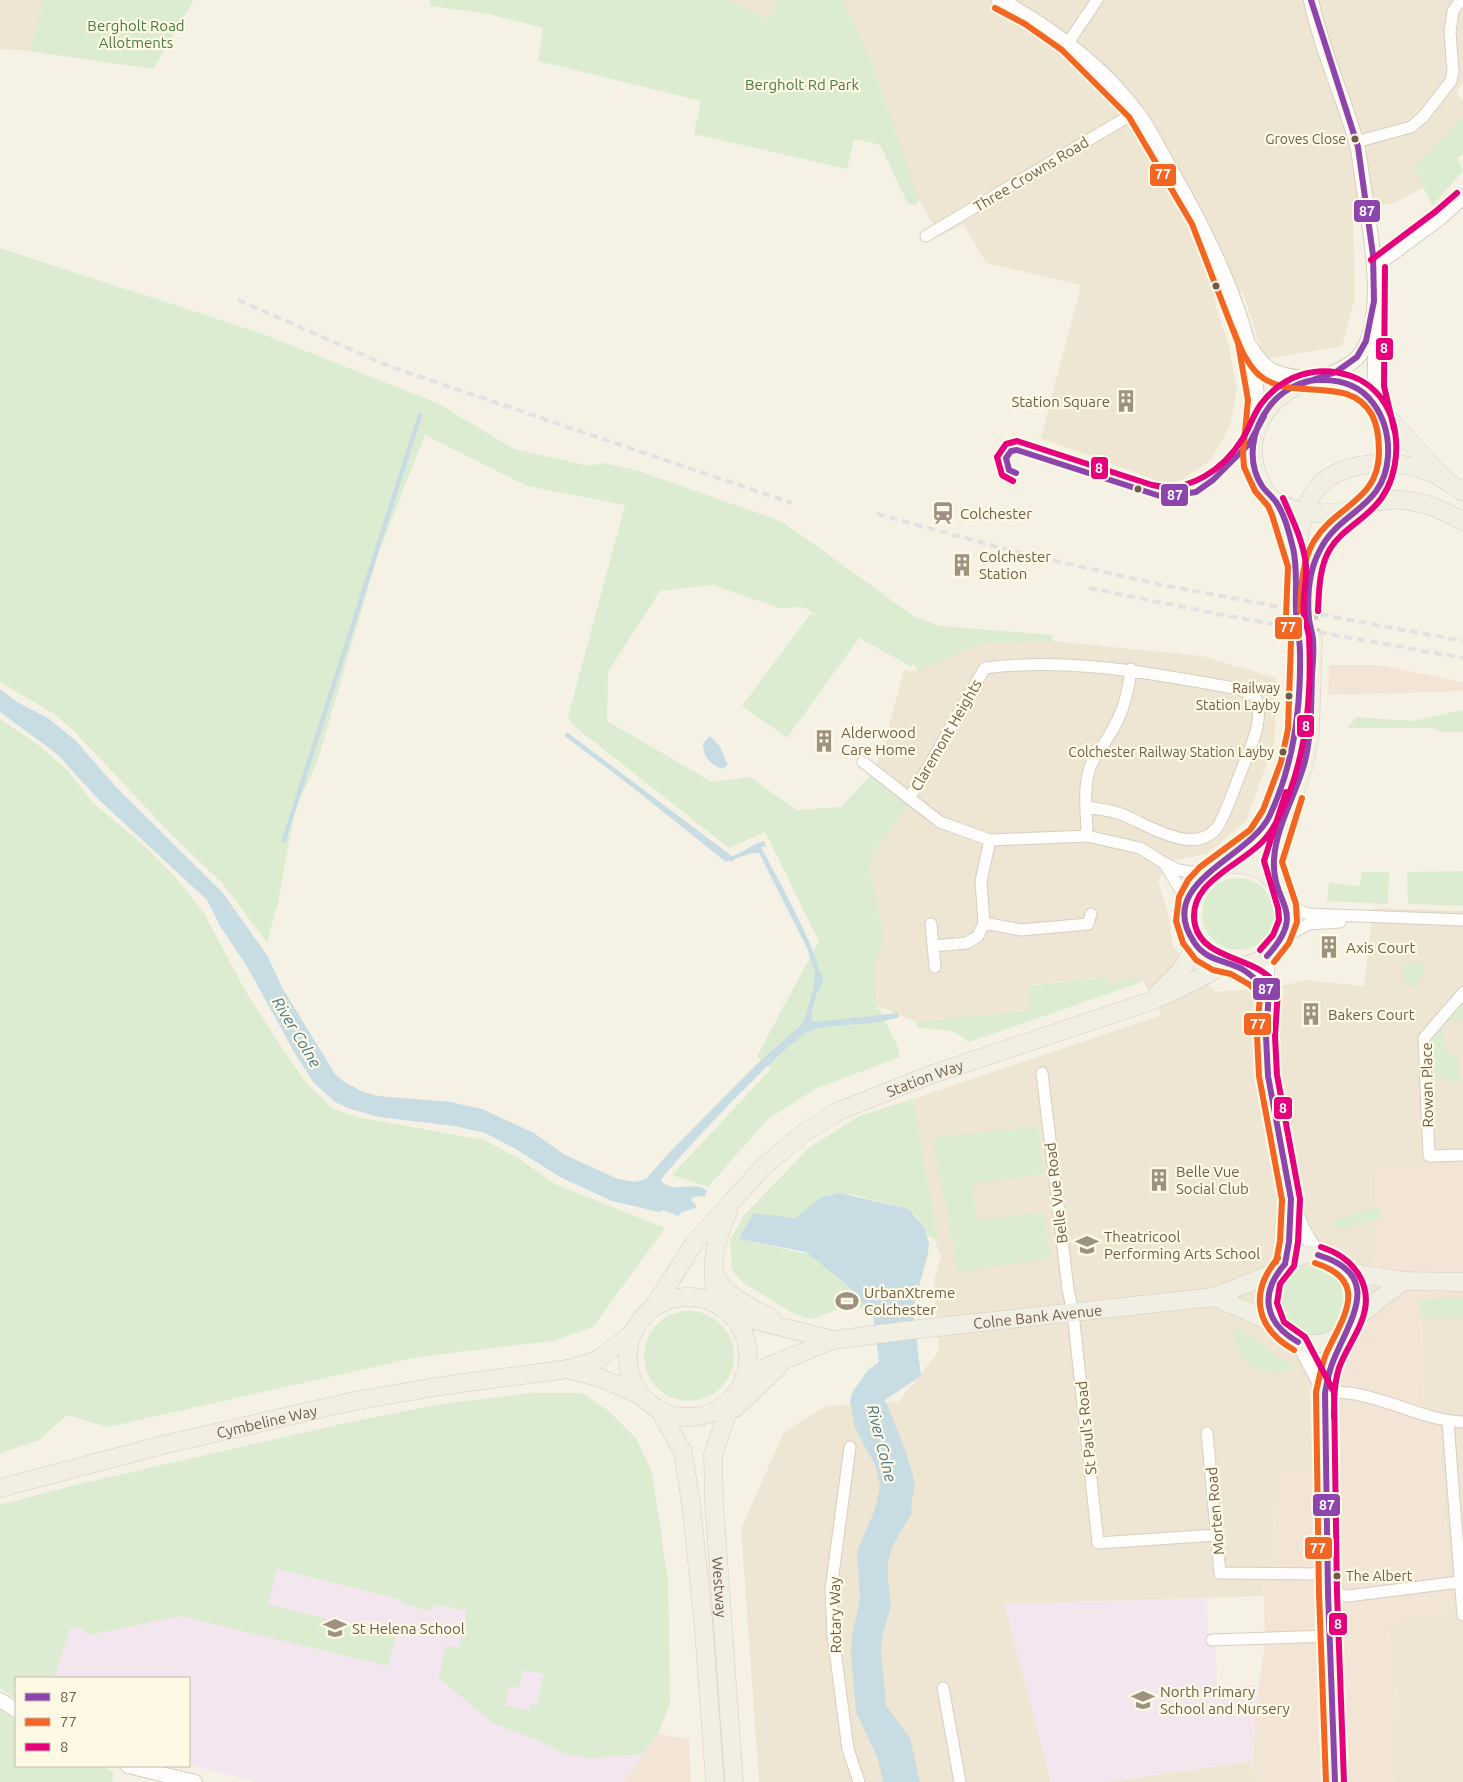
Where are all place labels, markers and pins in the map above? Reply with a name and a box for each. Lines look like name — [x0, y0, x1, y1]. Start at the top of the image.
place label: Groves Close — [1265, 131, 1346, 147]
marker: Groves Close — [1350, 134, 1360, 144]
unlabelled marker — [1211, 281, 1221, 291]
building icon: Station Square — [1113, 388, 1139, 414]
place label: Station Square — [1011, 393, 1110, 410]
unlabelled marker — [1133, 484, 1143, 494]
station icon: Colchester — [930, 500, 956, 526]
place label: Colchester — [960, 505, 1032, 522]
place label: Colchester Station — [979, 548, 1051, 582]
building icon: Colchester Station — [949, 552, 975, 578]
place label: Railway Station Layby — [1196, 680, 1280, 713]
marker: Railway Station Layby — [1284, 691, 1294, 701]
place label: Alderwood Care Home — [841, 724, 916, 758]
building icon: Alderwood Care Home — [811, 728, 837, 754]
place label: Colchester Railway Station Layby — [1068, 744, 1274, 760]
marker: Colchester Railway Station Layby — [1278, 747, 1288, 757]
building icon: Axis Court — [1316, 934, 1342, 960]
place label: Axis Court — [1346, 939, 1416, 956]
building icon: Bakers Court — [1298, 1001, 1324, 1027]
place label: Bakers Court — [1328, 1006, 1415, 1023]
place label: Belle Vue Social Club — [1176, 1163, 1249, 1197]
building icon: Belle Vue Social Club — [1146, 1167, 1172, 1193]
place label: Theatricool Performing Arts School — [1104, 1228, 1260, 1262]
school or university icon: Theatricool Performing Arts School — [1074, 1232, 1100, 1258]
place label: UrbanXtreme Colchester — [864, 1284, 955, 1318]
sports icon: UrbanXtreme Colchester — [834, 1288, 860, 1314]
place label: The Albert — [1346, 1568, 1413, 1584]
marker: The Albert — [1332, 1571, 1342, 1581]
school or university icon: St Helena School — [322, 1615, 348, 1641]
place label: St Helena School — [352, 1620, 465, 1637]
place label: North Primary School and Nursery — [1160, 1683, 1290, 1717]
school or university icon: North Primary School and Nursery — [1130, 1687, 1156, 1713]

